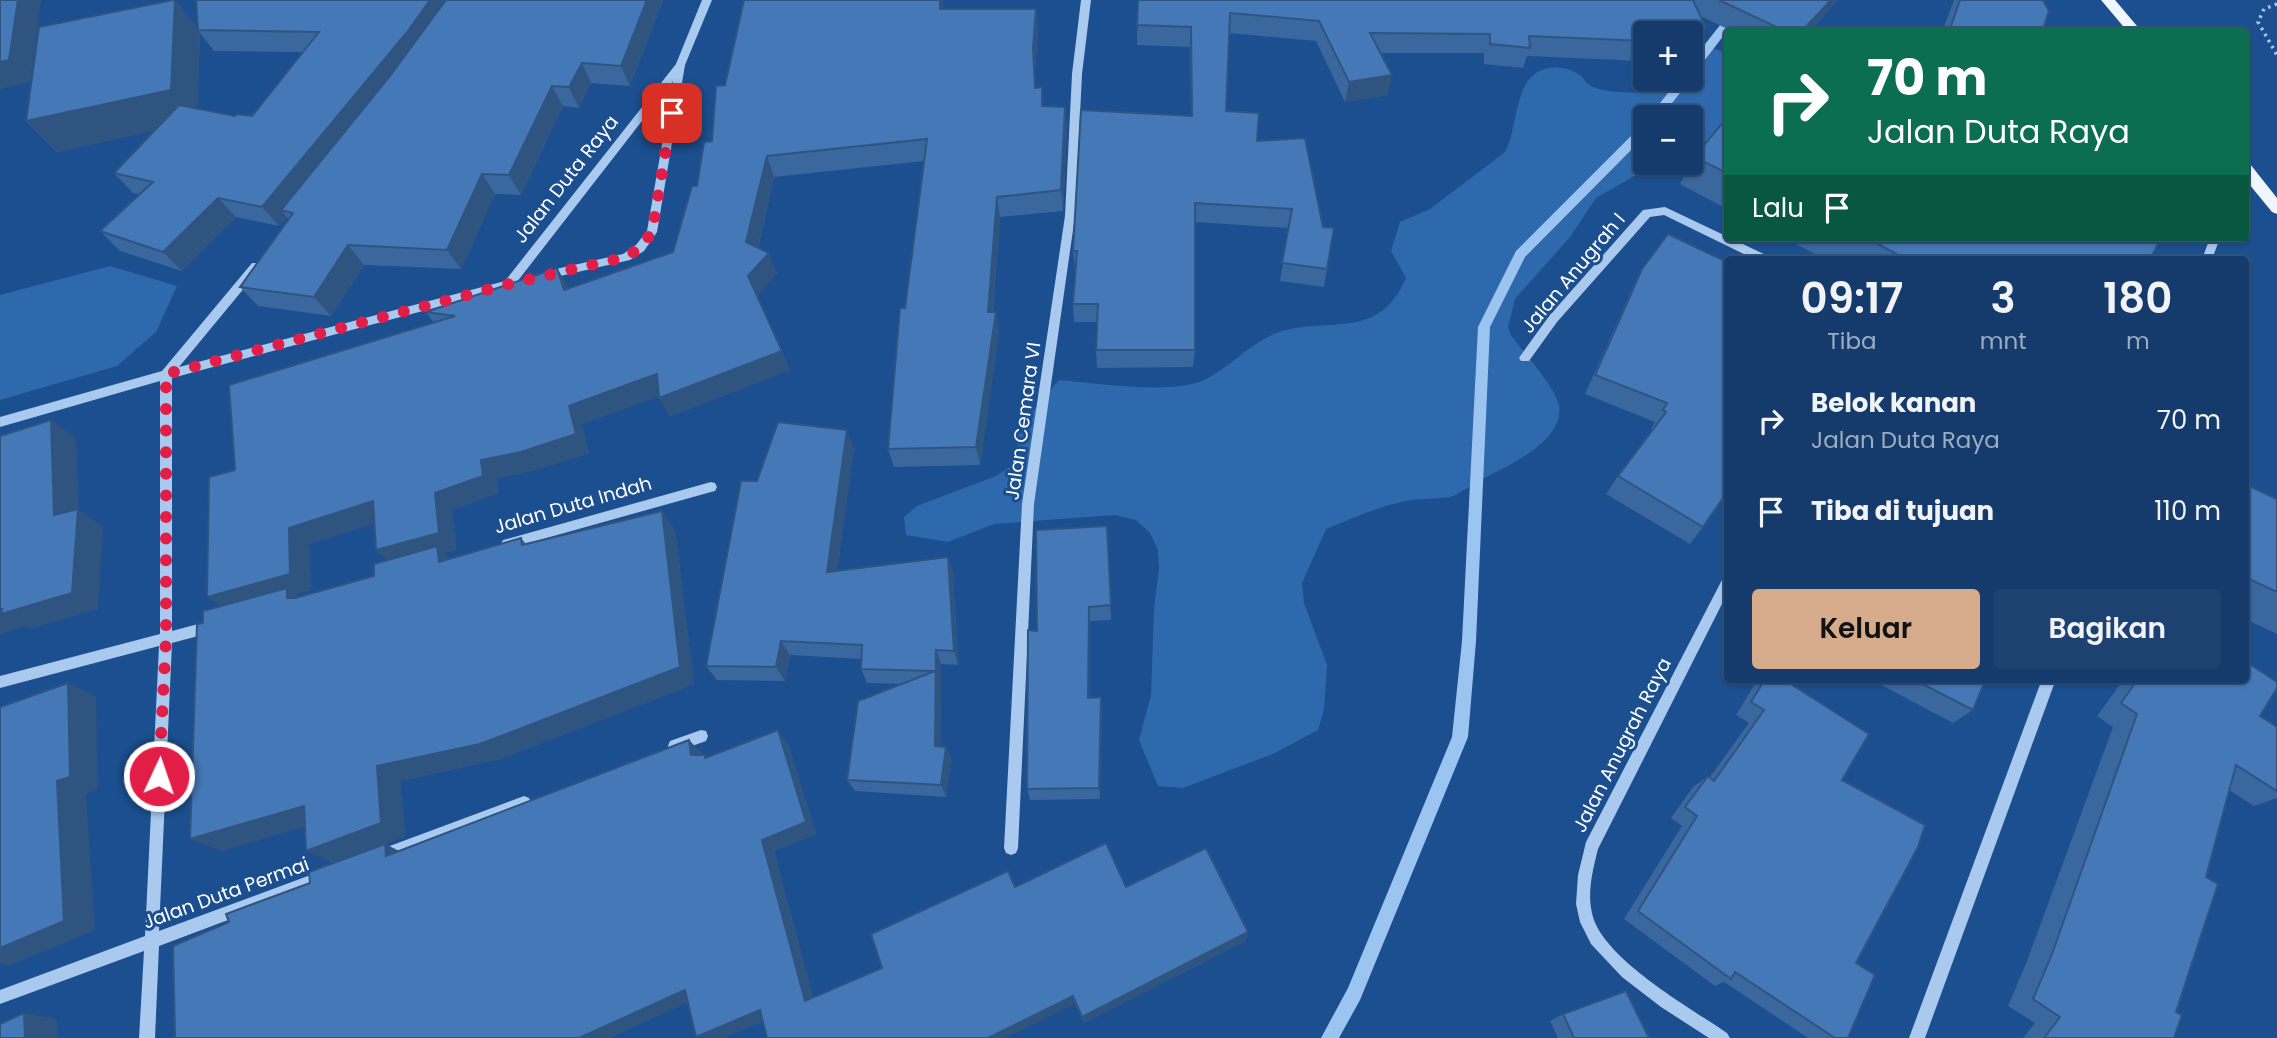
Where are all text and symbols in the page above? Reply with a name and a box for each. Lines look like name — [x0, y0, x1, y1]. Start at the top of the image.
map controls — [1633, 21, 1703, 175]
button: + — [1633, 21, 1703, 91]
text: 70 m — [1867, 44, 1987, 112]
icon: right — [1752, 56, 1843, 147]
pin — [642, 83, 702, 143]
icon: arrive — [653, 94, 691, 132]
button: − — [1633, 105, 1703, 175]
street label: Jalan Duta Raya — [507, 109, 625, 249]
text: Jalan Duta Raya — [1867, 109, 2130, 154]
icon: arrive — [1818, 189, 1856, 227]
text: Lalu — [1752, 190, 1804, 226]
street label: Jalan Anugrah I — [1515, 207, 1631, 339]
text: 09:17 — [1801, 269, 1903, 328]
text: 3 — [1991, 269, 2016, 328]
text: 180 — [2103, 269, 2172, 328]
text: Tiba — [1827, 325, 1876, 357]
text: mnt — [1980, 325, 2027, 357]
text: m — [2126, 325, 2150, 357]
street label: Jalan Cemara VI — [999, 340, 1047, 502]
text: Belok kanan — [1811, 385, 1976, 421]
icon: right — [1752, 402, 1790, 440]
text: 70 m — [2157, 402, 2221, 438]
text: Jalan Duta Raya — [1811, 424, 2000, 456]
street label: Jalan Duta Indah — [491, 470, 655, 540]
icon: arrive — [1752, 493, 1790, 531]
text: Tiba di tujuan — [1811, 493, 1994, 529]
text: 110 m — [2154, 493, 2221, 529]
button: Keluar — [1752, 589, 1980, 669]
button: Bagikan — [1994, 589, 2221, 669]
street label: Jalan Anugrah Raya — [1566, 653, 1678, 837]
position arrow — [122, 739, 196, 813]
street label: Jalan Duta Permai — [139, 850, 313, 936]

